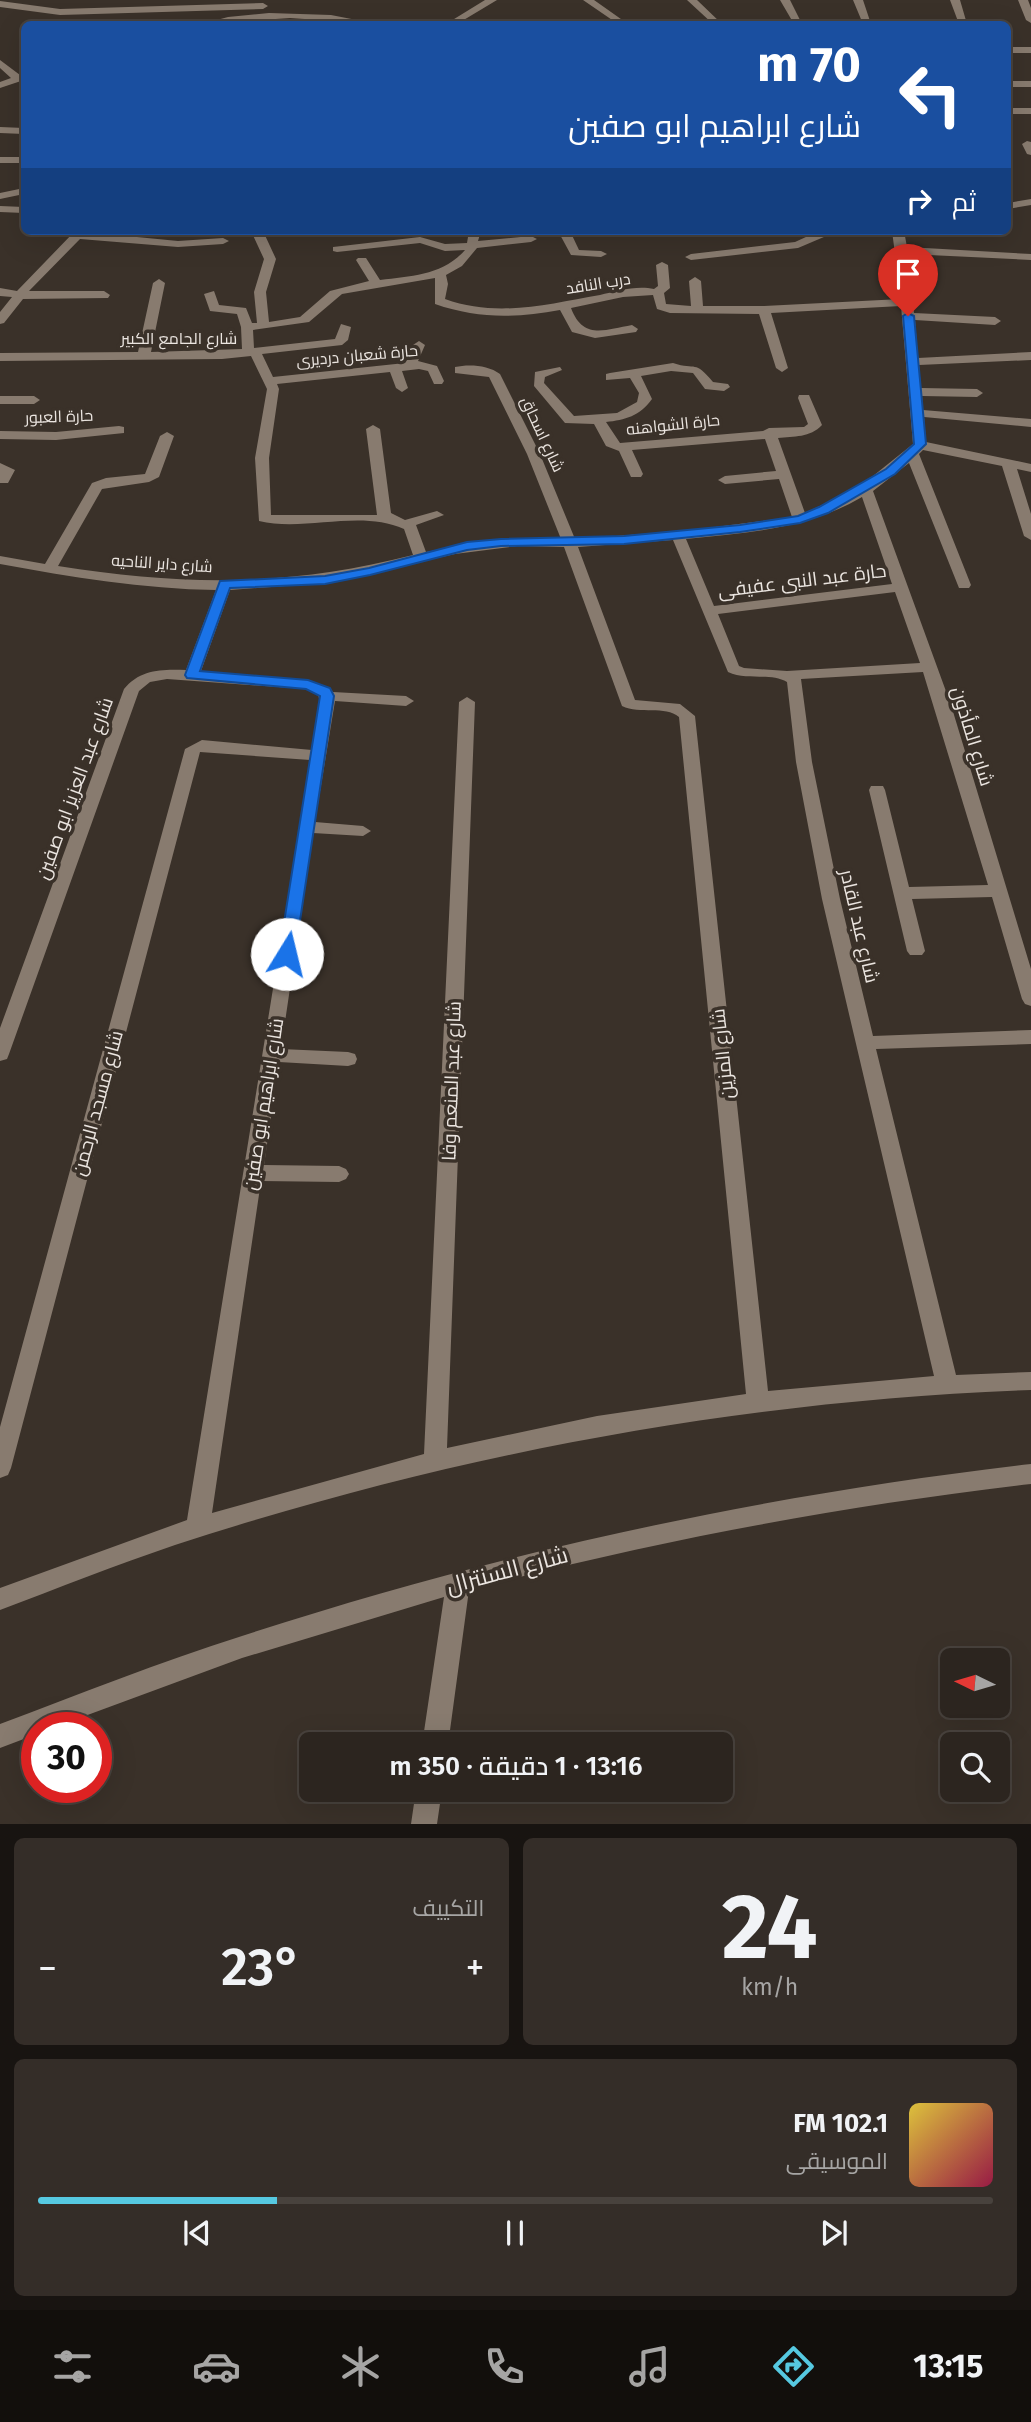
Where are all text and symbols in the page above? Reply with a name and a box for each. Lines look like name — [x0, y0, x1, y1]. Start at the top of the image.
text: 70 m — [757, 35, 861, 94]
icon: left — [885, 49, 976, 140]
text: شارع ابراهيم ابو صفين — [568, 107, 861, 145]
icon: right — [900, 182, 938, 220]
text: ثم — [952, 187, 976, 218]
pin — [878, 244, 938, 316]
icon: arrive — [889, 255, 927, 293]
street label: درب النافد — [564, 269, 632, 298]
street label: شارع الجامع الكبير — [120, 329, 237, 350]
street label: حارة شعبان درديرى — [295, 341, 419, 371]
street label: شارع اسحاق — [515, 394, 568, 476]
street label: حارة العبور — [23, 406, 94, 427]
street label: حارة الشواهنه — [625, 410, 721, 439]
street label: شارع داير الناحيه — [111, 550, 213, 579]
street label: حارة عبد النبى عفيفى — [717, 559, 887, 602]
street label: شارع المأذون — [945, 684, 999, 789]
street label: شارع عبد العزيز ابو صفين — [31, 694, 120, 883]
street label: شارع عبد القادر — [833, 866, 884, 986]
position arrow — [250, 917, 324, 991]
street label: شارع عبد المنعم وفا — [437, 1001, 468, 1161]
street label: شارع المزين — [706, 1007, 741, 1100]
street label: شارع ابراهيم ابو صفين — [239, 1016, 290, 1192]
street label: شارع مسجد الرحمن — [67, 1028, 130, 1179]
street label: شارع السنترال — [443, 1540, 571, 1602]
north arrow — [940, 1648, 1010, 1718]
map controls — [940, 1648, 1010, 1802]
speed limit sign: 30 — [21, 1712, 112, 1803]
button: search — [940, 1732, 1010, 1802]
text: 13:16 · 1 دقيقة · 350 m — [390, 1751, 642, 1782]
text: 24 — [722, 1873, 818, 1982]
text: التكييف — [412, 1894, 485, 1922]
text: 23° — [221, 1936, 301, 1999]
text: − — [38, 1945, 57, 1991]
text: + — [466, 1945, 484, 1991]
text: km/h — [741, 1973, 798, 2001]
text: 102.1 FM — [793, 2108, 888, 2139]
text: الموسيقى — [786, 2147, 888, 2175]
icon: previous — [178, 2214, 216, 2252]
icon: pause — [496, 2214, 534, 2252]
icon: next — [815, 2214, 853, 2252]
icon: filters — [48, 2342, 97, 2391]
icon: car — [192, 2342, 241, 2391]
icon: climate — [336, 2342, 385, 2391]
icon: phone — [480, 2342, 529, 2391]
icon: music — [625, 2342, 674, 2391]
icon: directions — [769, 2342, 818, 2391]
text: 13:15 — [913, 2347, 983, 2385]

